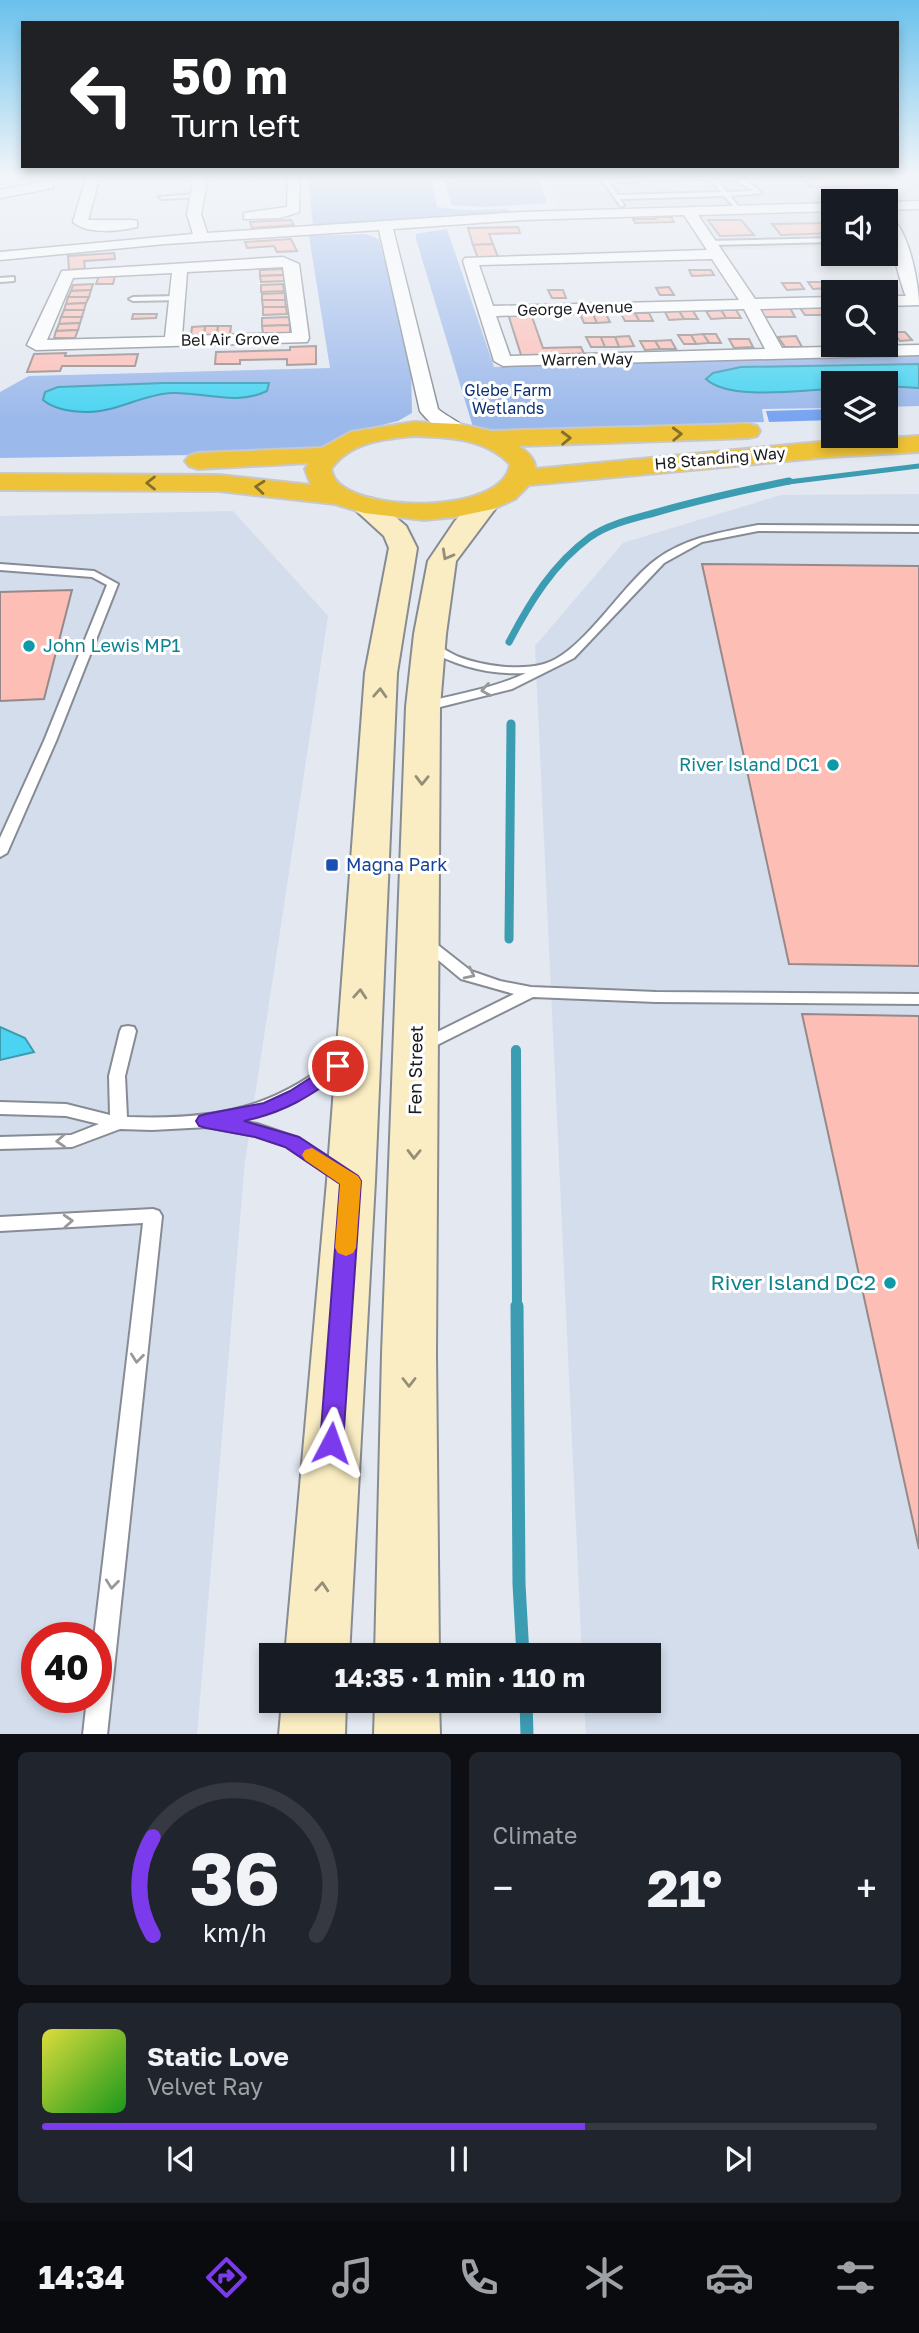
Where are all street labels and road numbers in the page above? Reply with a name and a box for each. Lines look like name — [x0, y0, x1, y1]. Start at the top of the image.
street label: George Avenue — [517, 296, 633, 320]
street label: Bel Air Grove — [180, 328, 280, 350]
street label: Warren Way — [541, 348, 633, 370]
street label: H8 Standing Way — [654, 442, 786, 474]
street label: Fen Street — [403, 1025, 427, 1115]

